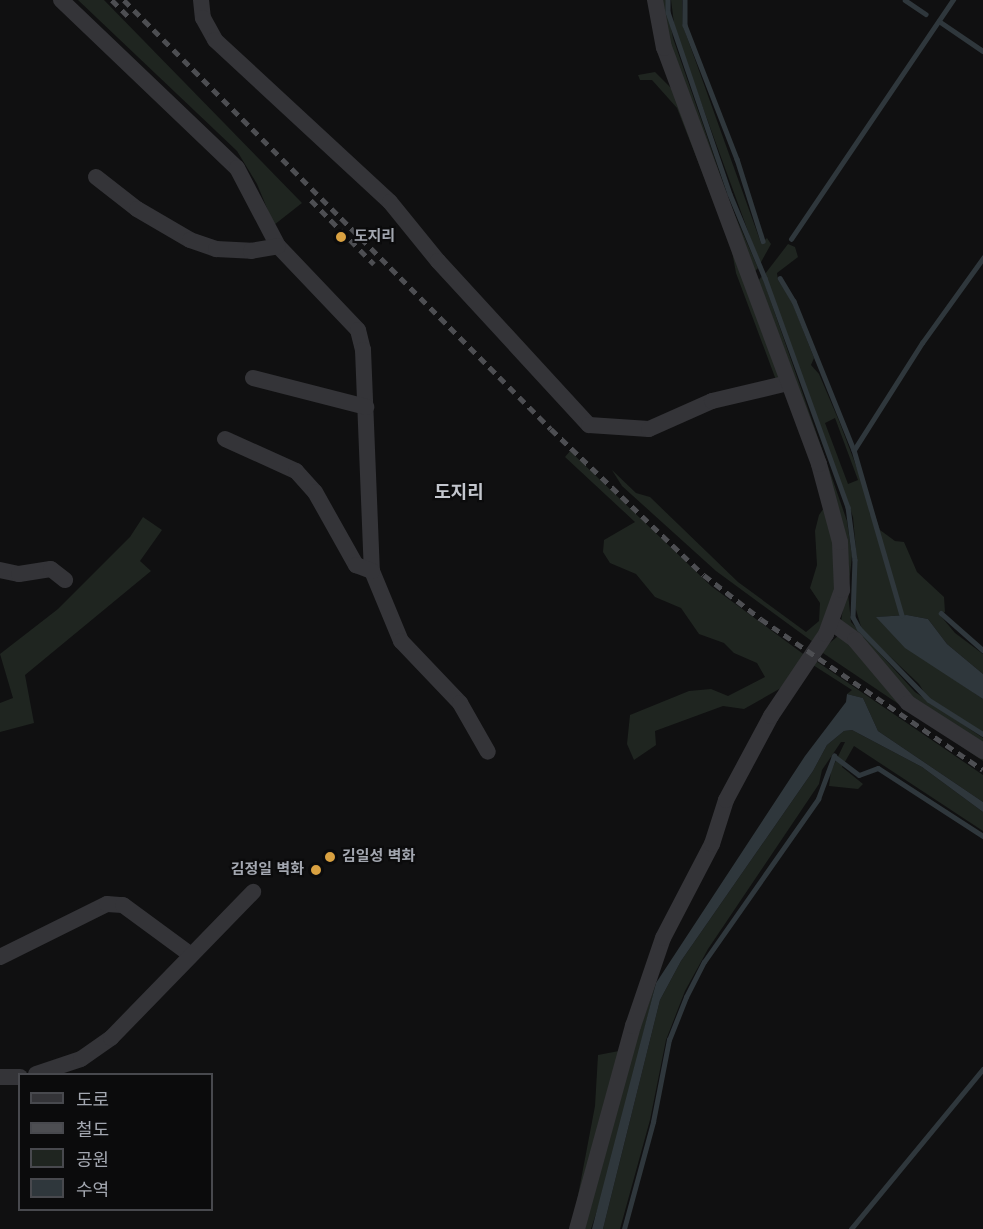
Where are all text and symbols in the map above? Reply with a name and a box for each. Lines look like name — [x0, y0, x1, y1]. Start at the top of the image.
marker: 도지리 — [332, 228, 350, 246]
place label: 도지리 — [354, 228, 395, 246]
district label: 도지리 — [434, 481, 484, 503]
place label: 김일성 벽화 — [342, 848, 415, 866]
marker: 김일성 벽화 — [323, 850, 337, 864]
place label: 김정일 벽화 — [231, 861, 304, 879]
marker: 김정일 벽화 — [309, 863, 323, 877]
legend — [18, 1073, 213, 1211]
text: 도로 — [76, 1089, 109, 1110]
text: 철도 — [76, 1119, 109, 1140]
text: 공원 — [76, 1149, 109, 1170]
text: 수역 — [76, 1179, 109, 1200]

